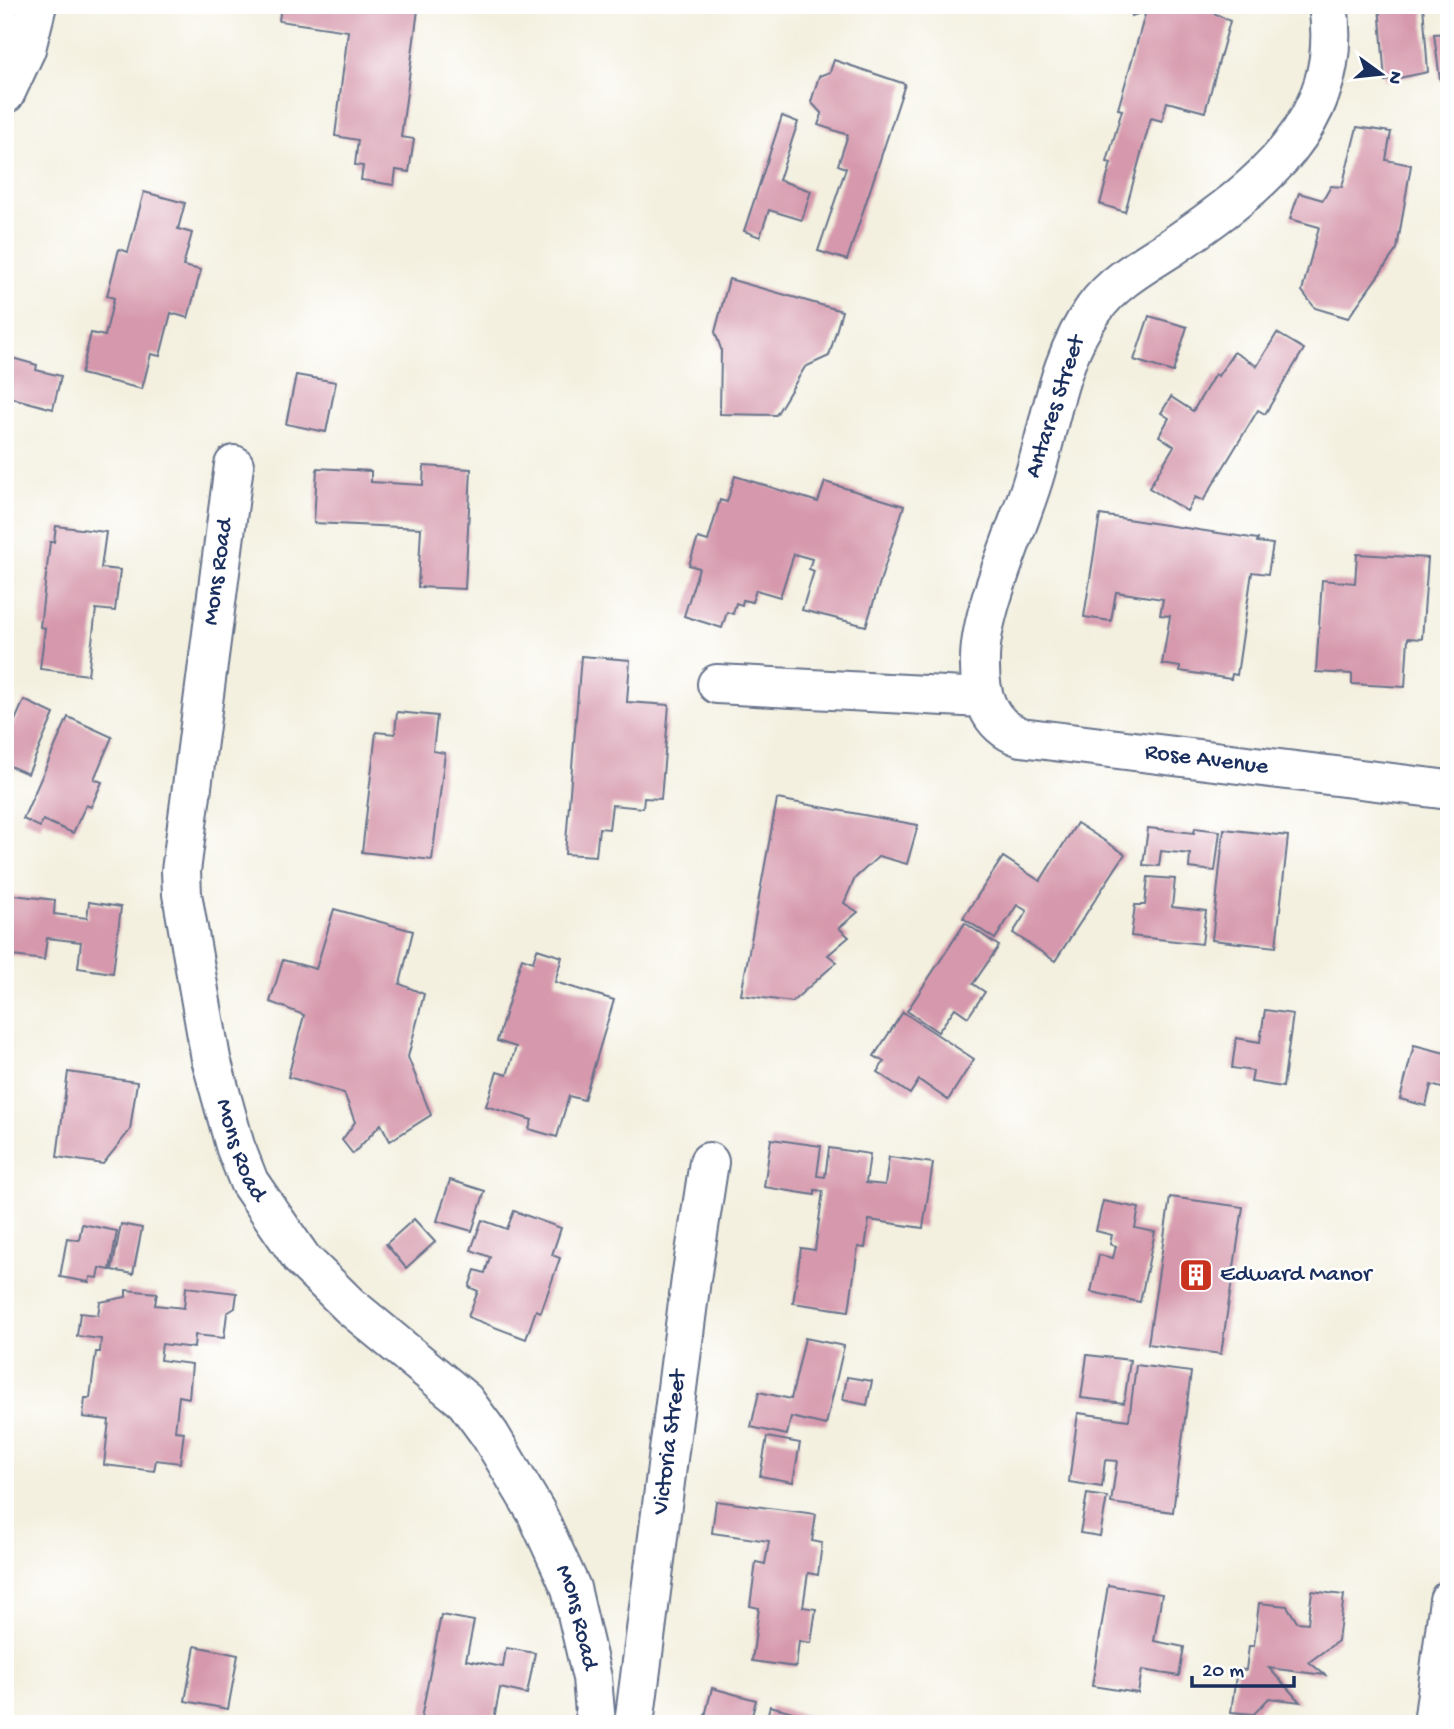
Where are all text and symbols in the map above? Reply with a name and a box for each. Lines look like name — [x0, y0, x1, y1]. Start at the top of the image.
north arrow — [1346, 38, 1416, 108]
text: N — [1381, 69, 1407, 86]
street label: Antares Street — [1019, 330, 1093, 482]
street label: Mons Road — [197, 515, 241, 627]
street label: Rose Avenue — [1143, 738, 1271, 782]
street label: Mons Road — [208, 1096, 274, 1209]
building icon: Edward Manor — [1177, 1256, 1215, 1294]
place label: Edward Manor — [1220, 1261, 1374, 1290]
street label: Victoria Street — [646, 1366, 694, 1517]
street label: Mons Road — [548, 1560, 605, 1674]
scale bar — [1192, 1645, 1293, 1689]
text: 20 m — [1202, 1660, 1244, 1685]

